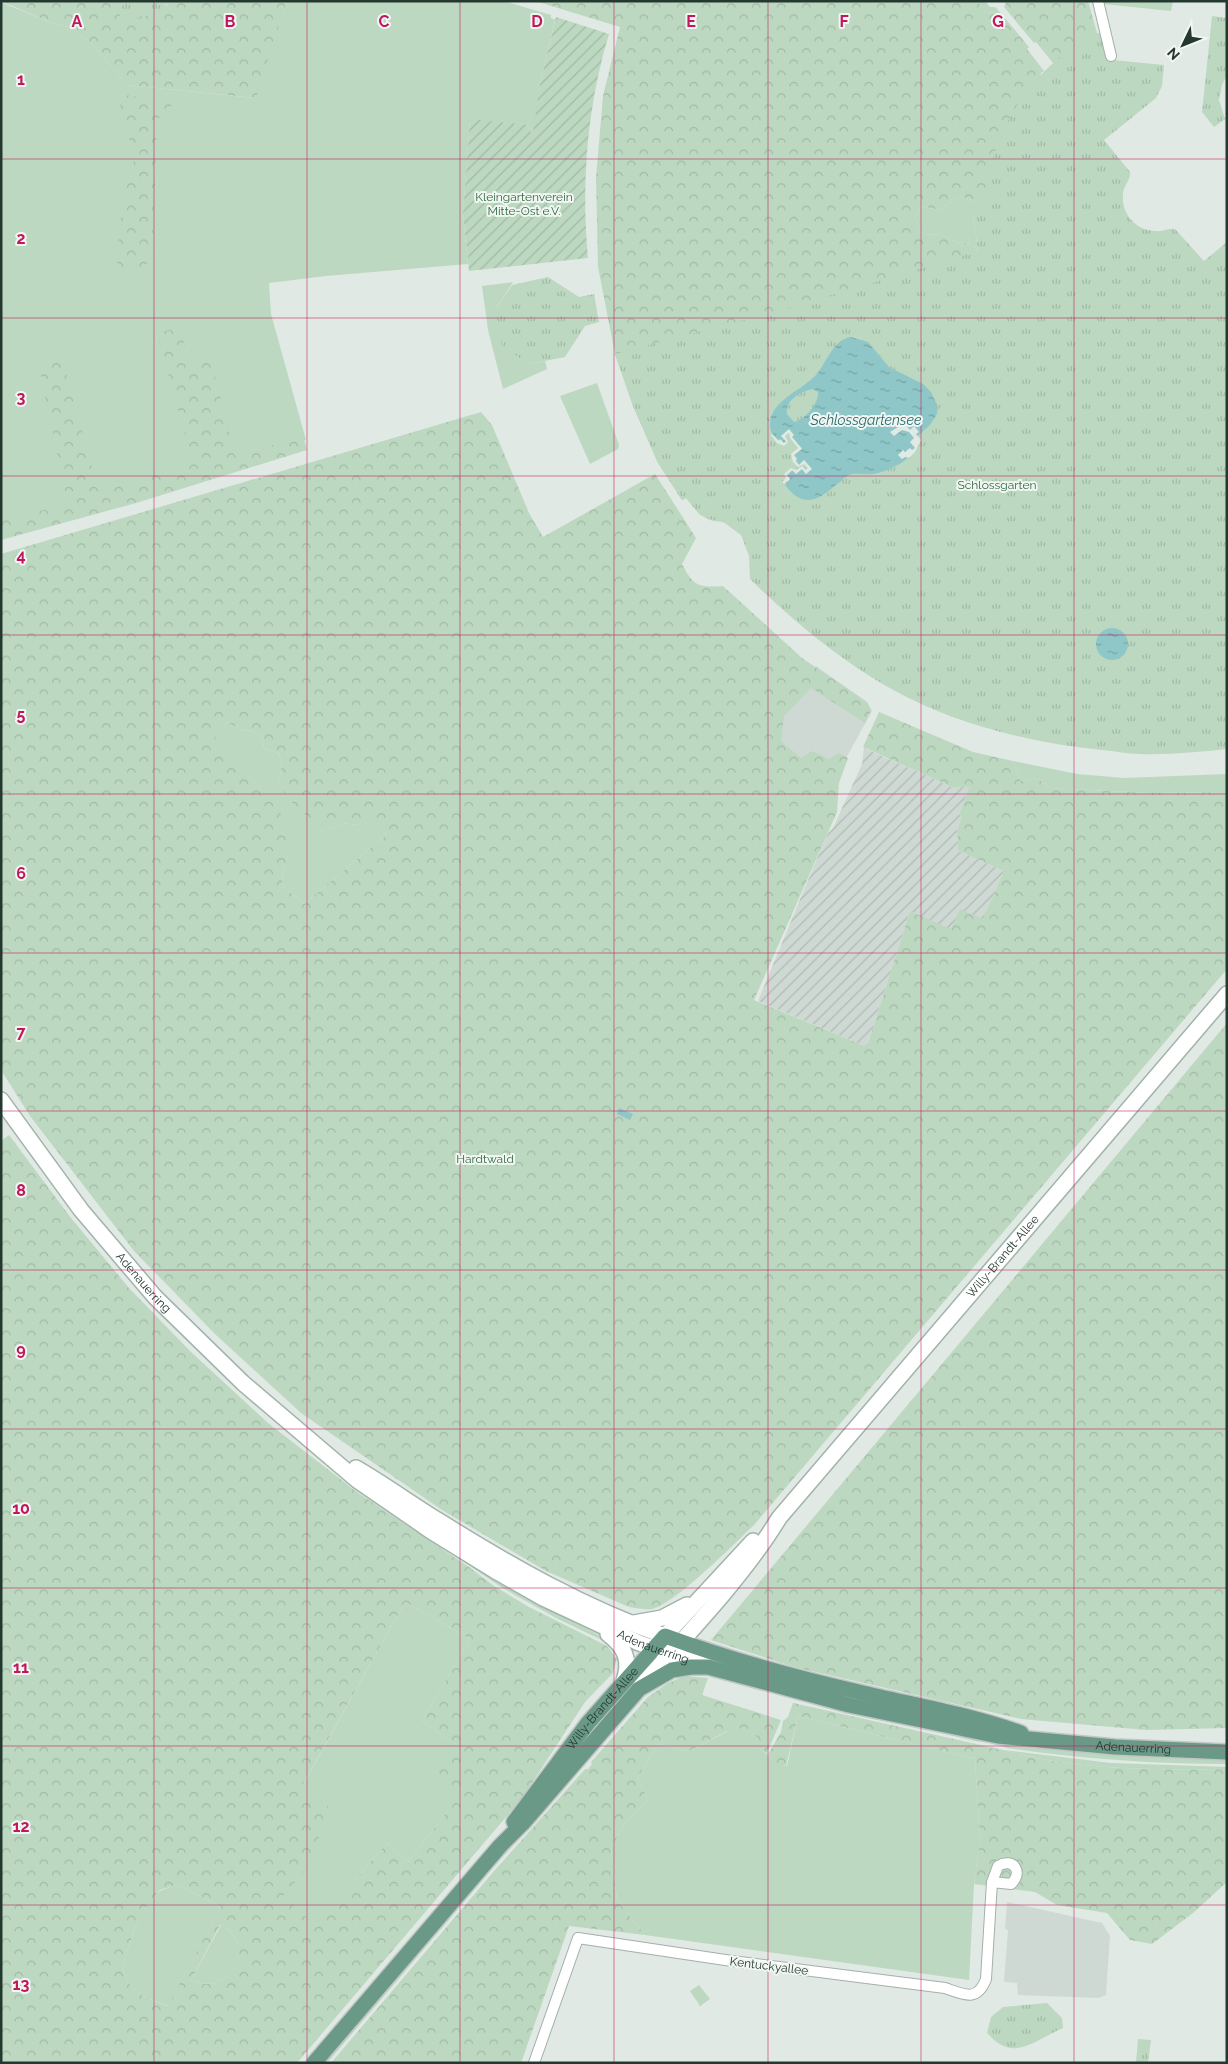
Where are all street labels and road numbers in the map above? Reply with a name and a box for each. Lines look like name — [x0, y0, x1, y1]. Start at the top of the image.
street label: Willy-Brandt-Allee — [964, 1212, 1042, 1300]
street label: Adenauerring — [113, 1250, 174, 1316]
street label: Adenauerring — [615, 1627, 691, 1667]
street label: Willy-Brandt-Allee — [563, 1664, 641, 1752]
street label: Adenauerring — [1095, 1738, 1171, 1757]
street label: Kentuckyallee — [729, 1954, 809, 1978]

